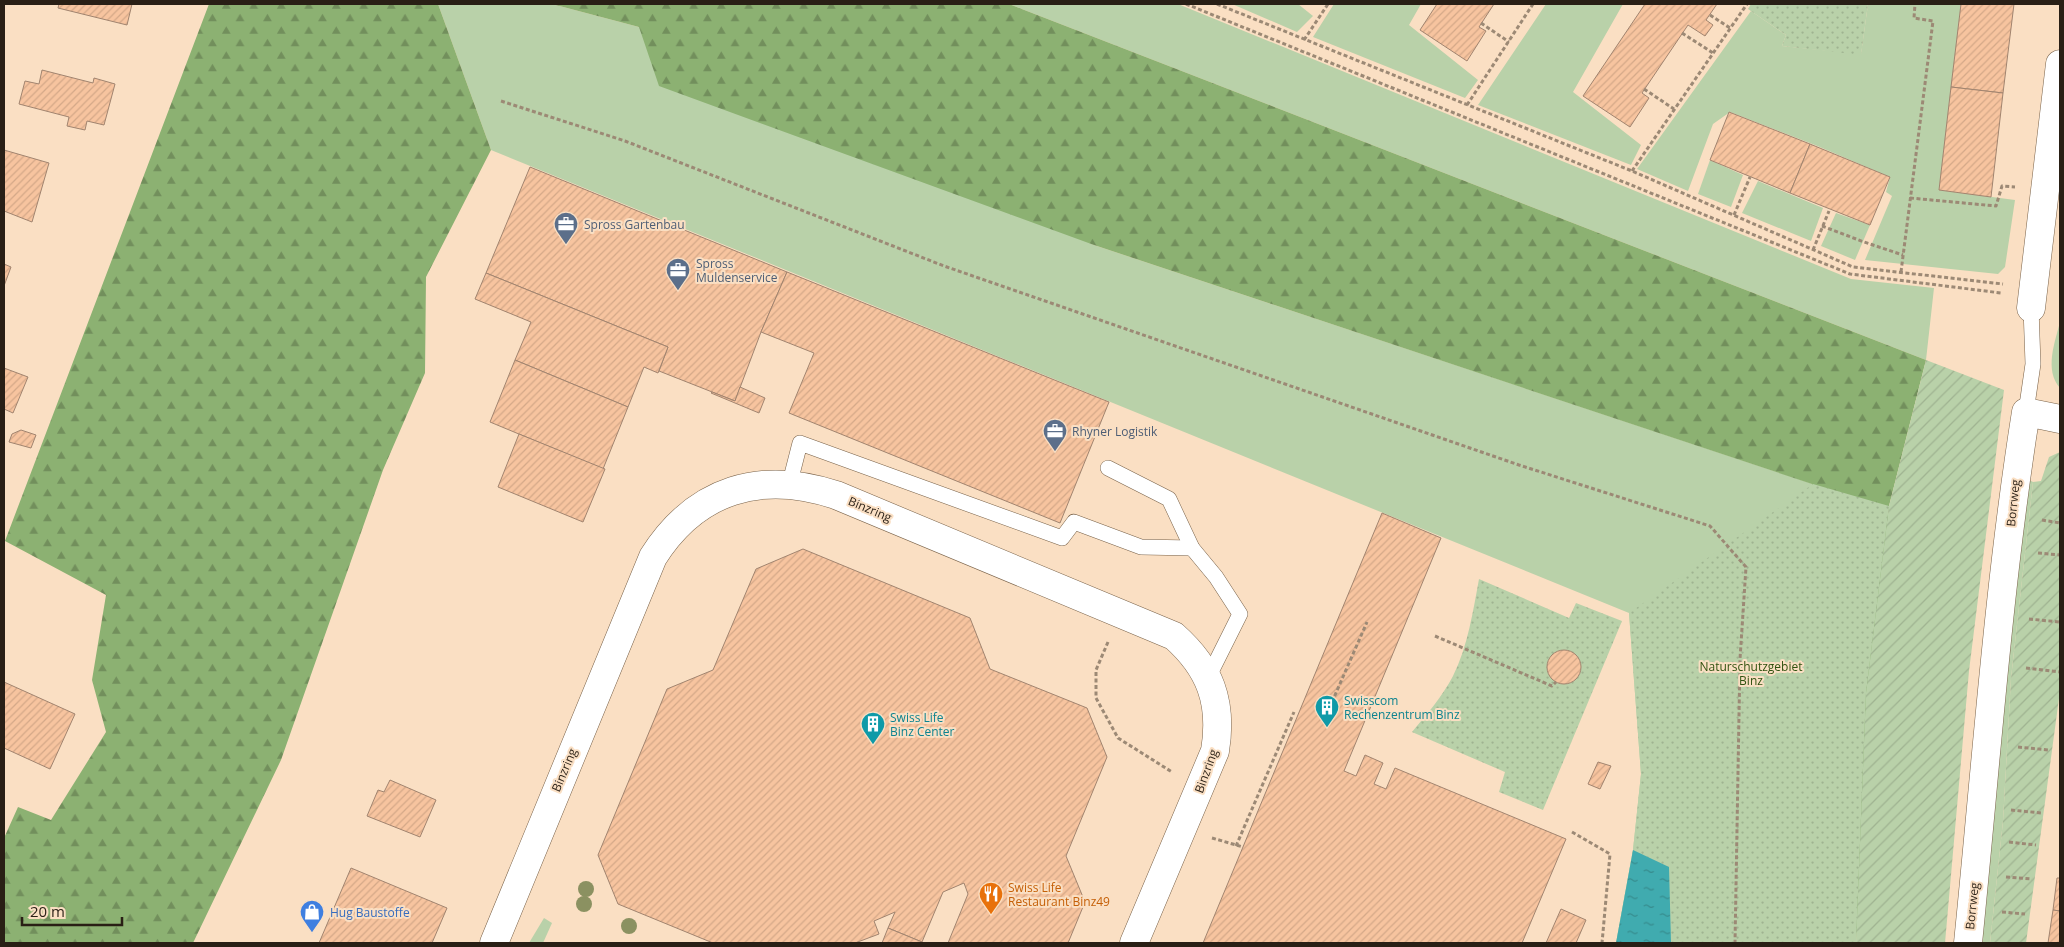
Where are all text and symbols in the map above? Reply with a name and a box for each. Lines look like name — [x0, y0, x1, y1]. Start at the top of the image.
office icon: Spross Gartenbau — [553, 211, 579, 245]
place label: Spross Gartenbau — [584, 216, 685, 233]
place label: Spross Muldenservice — [696, 255, 778, 286]
office icon: Spross Muldenservice — [665, 257, 691, 291]
office icon: Rhyner Logistik — [1042, 418, 1068, 452]
place label: Rhyner Logistik — [1072, 423, 1158, 440]
street label: Borrweg — [2002, 478, 2024, 527]
street label: Binzring — [846, 492, 895, 526]
park label: Naturschutzgebiet Binz — [1700, 658, 1802, 689]
place label: Swisscom Rechenzentrum Binz — [1344, 692, 1460, 723]
building icon: Swisscom Rechenzentrum Binz — [1314, 694, 1340, 728]
place label: Swiss Life Binz Center — [890, 709, 955, 740]
building icon: Swiss Life Binz Center — [860, 711, 886, 745]
street label: Binzring — [547, 745, 581, 794]
street label: Binzring — [1190, 746, 1222, 795]
place label: Swiss Life Restaurant Binz49 — [1008, 879, 1110, 910]
restaurant icon: Swiss Life Restaurant Binz49 — [978, 881, 1004, 915]
street label: Borrweg — [1961, 881, 1983, 930]
scale bar — [22, 894, 122, 926]
shop icon: Hug Baustoffe — [299, 899, 325, 933]
text: 20 m — [30, 901, 65, 921]
place label: Hug Baustoffe — [330, 904, 410, 921]

